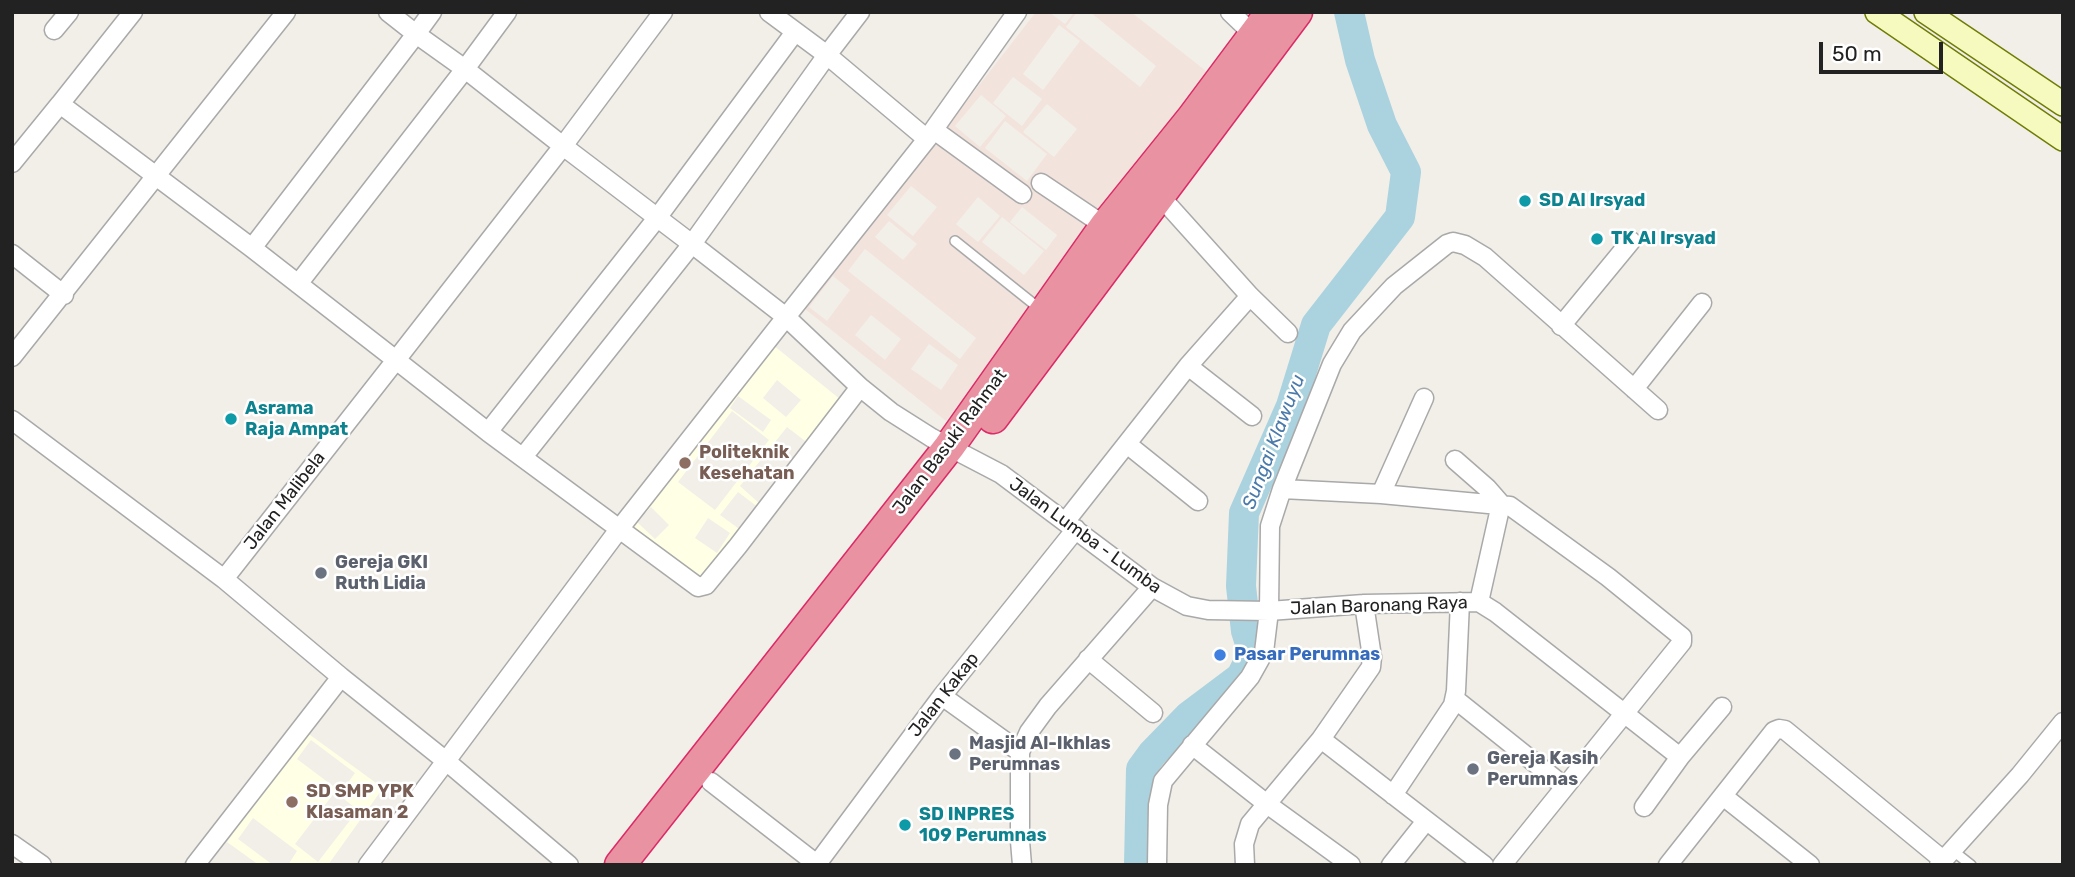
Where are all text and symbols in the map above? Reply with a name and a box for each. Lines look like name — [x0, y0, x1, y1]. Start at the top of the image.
scale bar — [1823, 28, 1947, 72]
text: 50 m — [1832, 41, 1882, 66]
place label: SD Al Irsyad — [1539, 190, 1645, 212]
marker: SD Al Irsyad — [1517, 193, 1533, 209]
place label: TK Al Irsyad — [1611, 228, 1716, 250]
marker: TK Al Irsyad — [1589, 231, 1605, 247]
street label: Jalan Basuki Rahmat — [888, 365, 1012, 519]
water label: Sungai Klawuyu — [1238, 372, 1310, 512]
place label: Asrama Raja Ampat — [245, 398, 348, 440]
marker: Asrama Raja Ampat — [223, 411, 239, 427]
place label: Politeknik Kesehatan — [699, 442, 795, 484]
street label: Jalan Malibela — [240, 447, 330, 555]
marker: Politeknik Kesehatan — [677, 455, 693, 471]
street label: Jalan Lumba - Lumba — [1005, 473, 1165, 599]
place label: Gereja GKI Ruth Lidia — [335, 552, 428, 594]
marker: Gereja GKI Ruth Lidia — [313, 565, 329, 581]
street label: Jalan Baronang Raya — [1290, 592, 1468, 620]
place label: Pasar Perumnas — [1234, 644, 1380, 666]
marker: Pasar Perumnas — [1212, 647, 1228, 663]
street label: Jalan Kakap — [904, 648, 984, 742]
place label: Masjid Al-Ikhlas Perumnas — [969, 733, 1111, 776]
marker: Masjid Al-Ikhlas Perumnas — [947, 746, 963, 762]
place label: Gereja Kasih Perumnas — [1487, 748, 1599, 790]
marker: Gereja Kasih Perumnas — [1465, 761, 1481, 777]
place label: SD SMP YPK Klasaman 2 — [306, 781, 414, 824]
marker: SD SMP YPK Klasaman 2 — [284, 794, 300, 810]
place label: SD INPRES 109 Perumnas — [919, 804, 1047, 846]
marker: SD INPRES 109 Perumnas — [897, 817, 913, 833]

